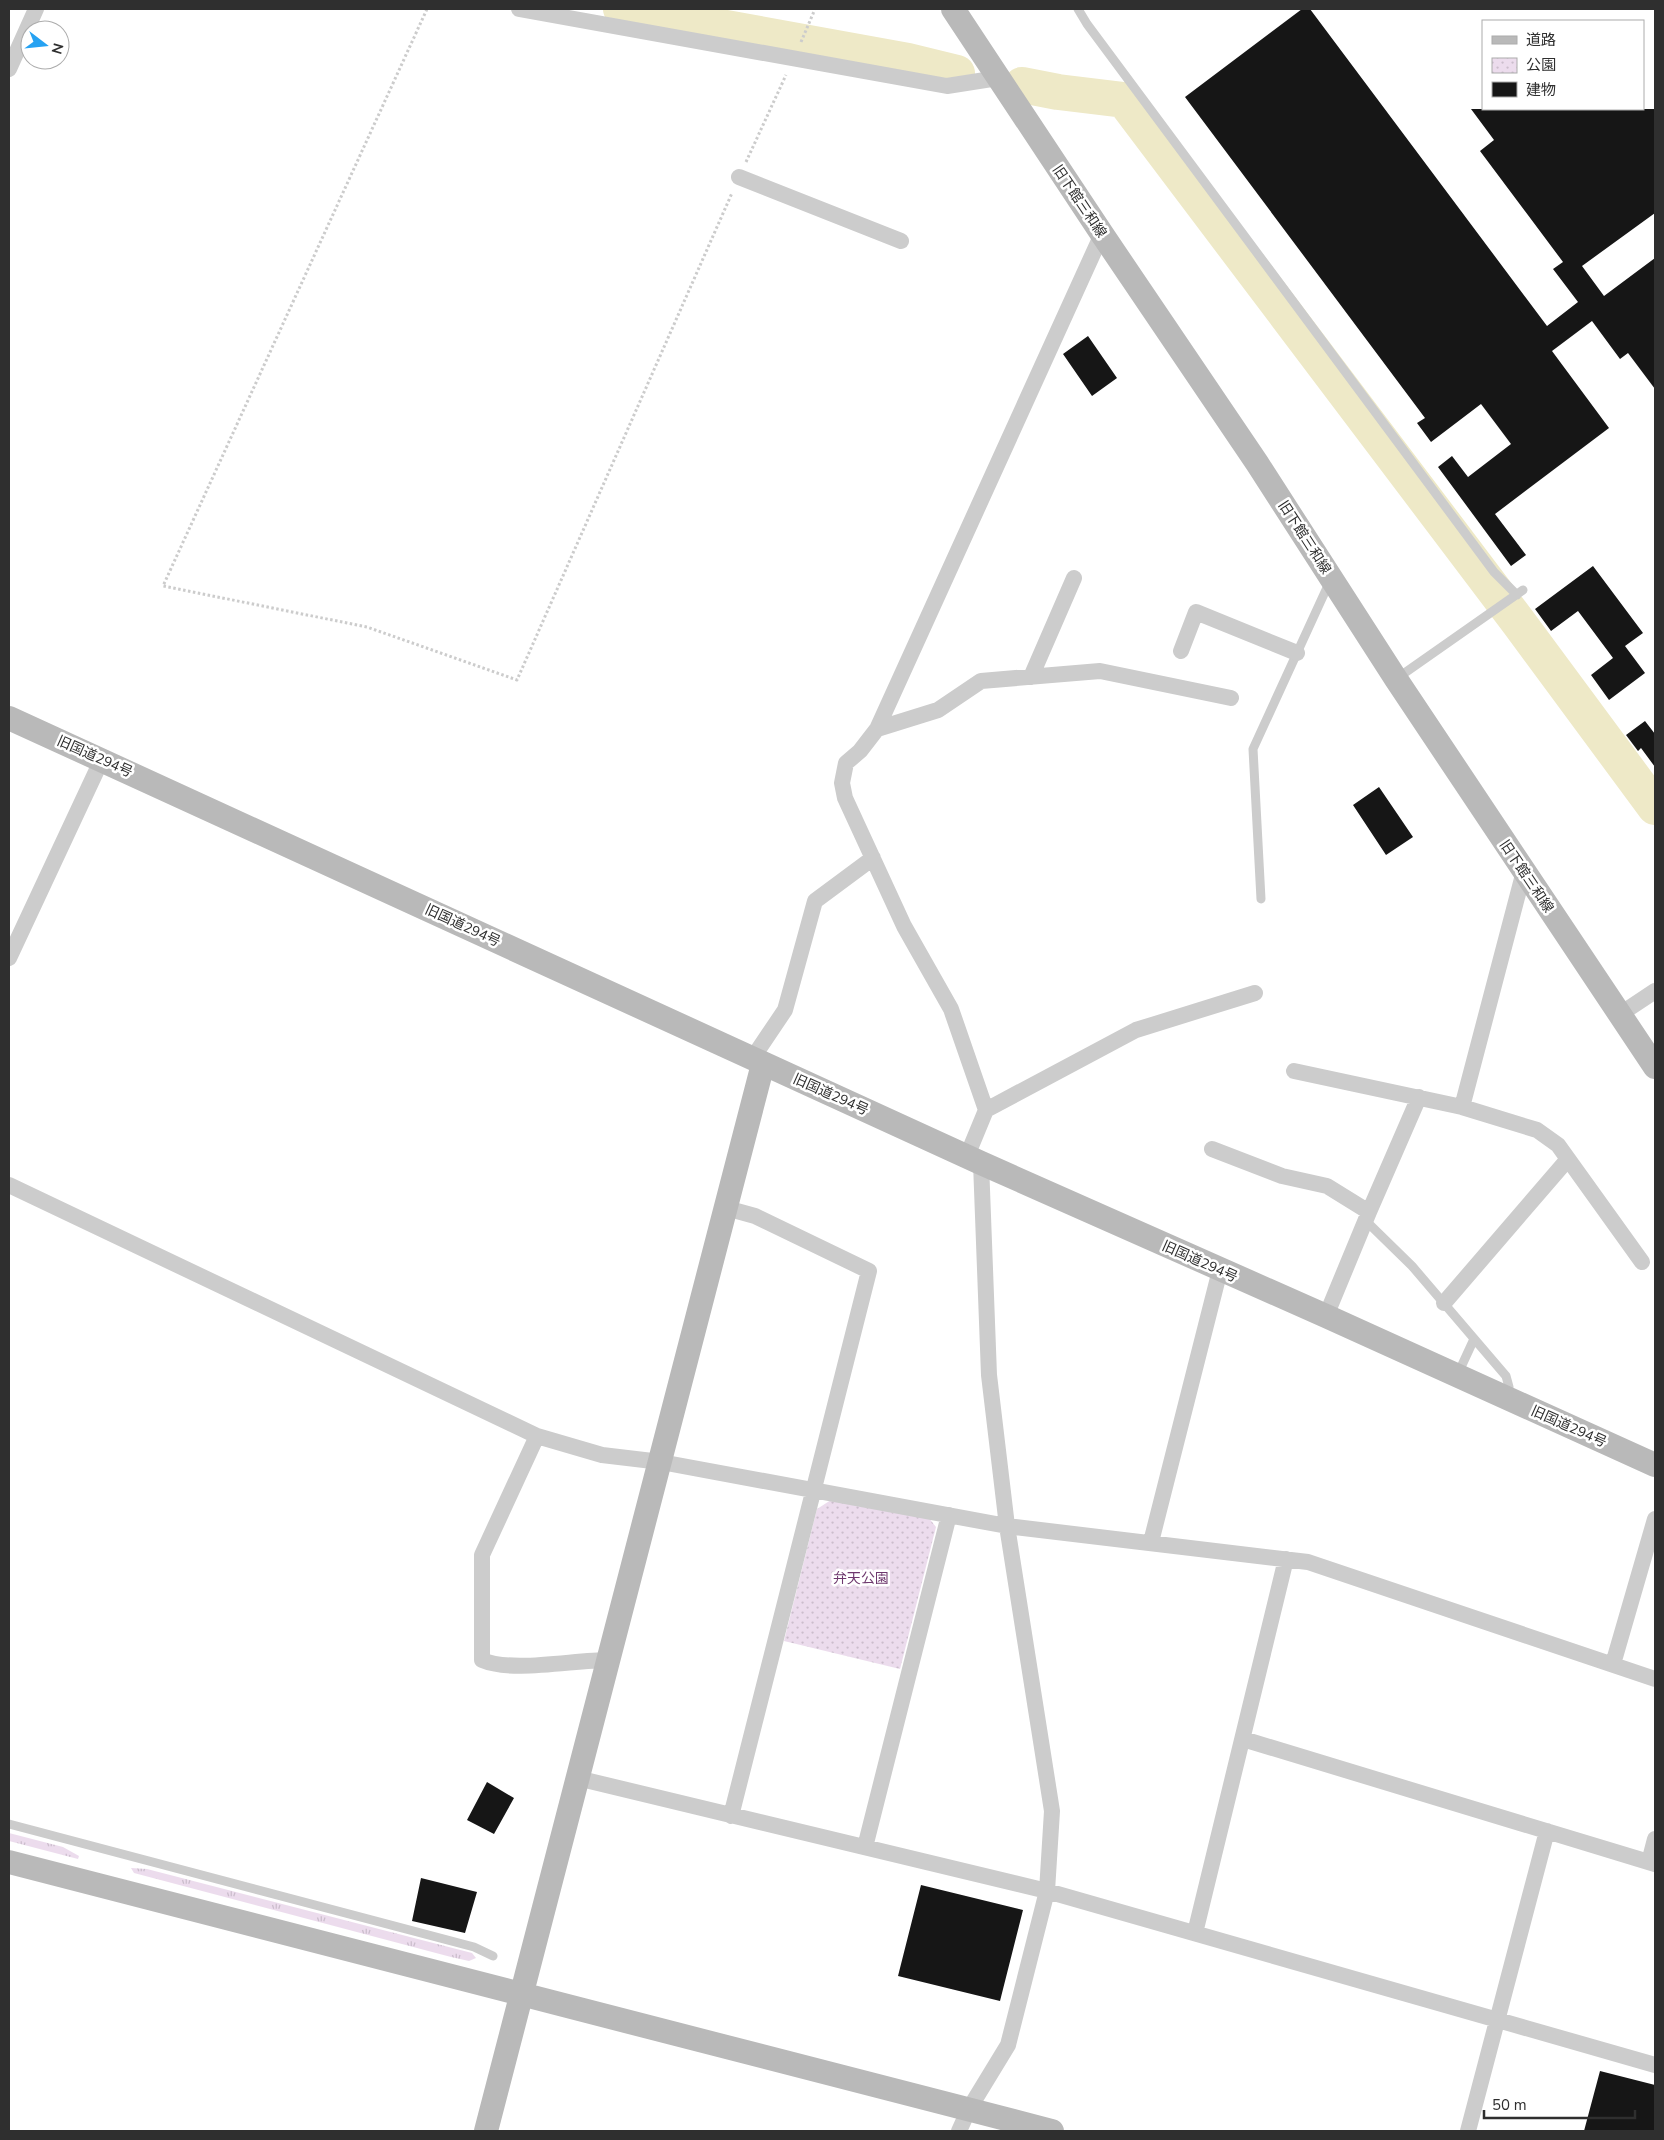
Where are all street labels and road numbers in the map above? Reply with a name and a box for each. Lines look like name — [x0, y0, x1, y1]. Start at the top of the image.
street label: 旧下館三和線 — [1048, 161, 1111, 241]
street label: 旧下館三和線 — [1274, 497, 1335, 578]
street label: 旧国道294号 — [54, 731, 136, 782]
street label: 旧下館三和線 — [1495, 836, 1558, 916]
street label: 旧国道294号 — [422, 900, 504, 951]
street label: 旧国道294号 — [790, 1069, 872, 1120]
street label: 旧国道294号 — [1159, 1236, 1241, 1287]
street label: 旧国道294号 — [1528, 1401, 1610, 1452]

